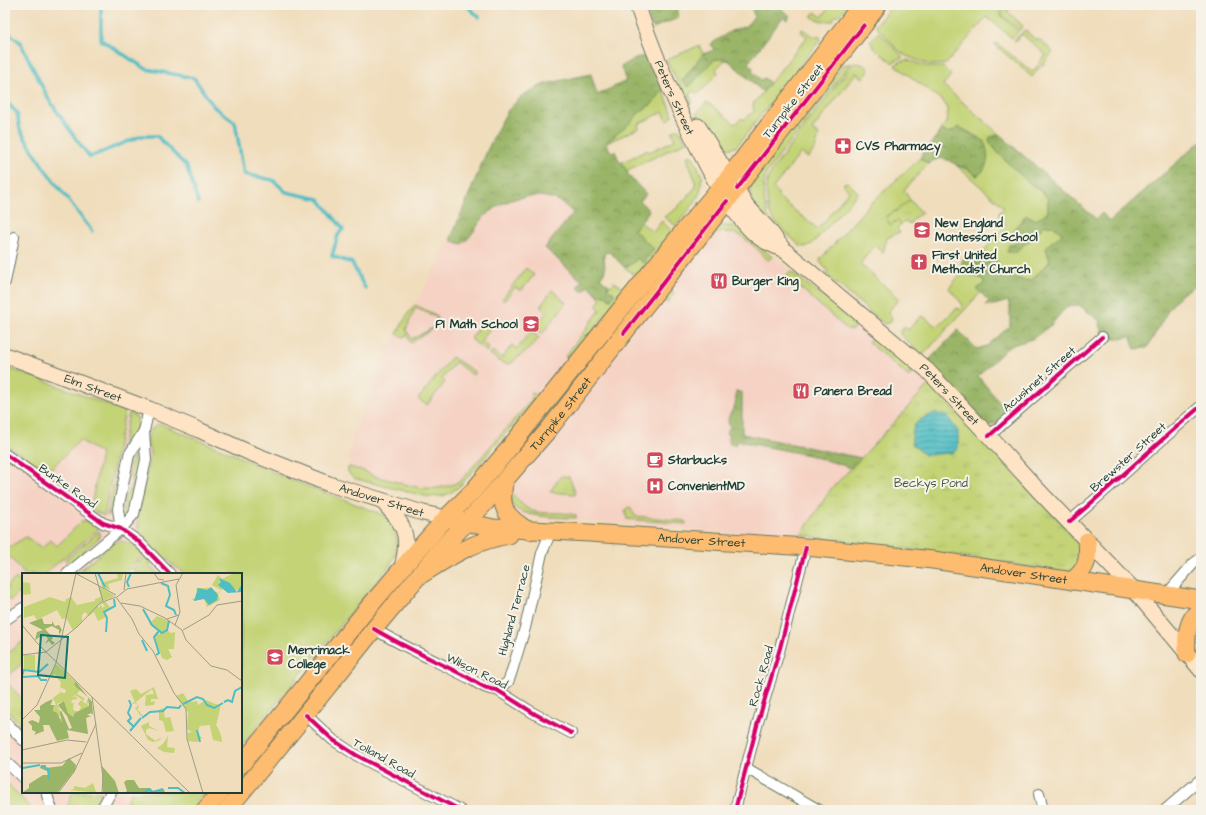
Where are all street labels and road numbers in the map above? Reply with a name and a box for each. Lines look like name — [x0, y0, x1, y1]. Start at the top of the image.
street label: Peters Street — [650, 58, 698, 138]
street label: Turnpike Street — [759, 60, 828, 142]
street label: Acushnet Street — [999, 343, 1080, 416]
street label: Peters Street — [916, 359, 983, 429]
street label: Elm Street — [62, 370, 124, 407]
street label: Turnpike Street — [526, 373, 596, 455]
street label: Brewster Street — [1087, 418, 1170, 496]
street label: Burke Road — [35, 460, 100, 513]
street label: Andover Street — [337, 480, 426, 522]
street label: Andover Street — [657, 529, 746, 552]
street label: Andover Street — [979, 559, 1068, 589]
street label: Highland Terrace — [494, 562, 536, 658]
street label: Rock Road — [745, 644, 778, 709]
street label: Wilson Road — [443, 649, 510, 694]
street label: Tolland Road — [350, 734, 418, 783]

